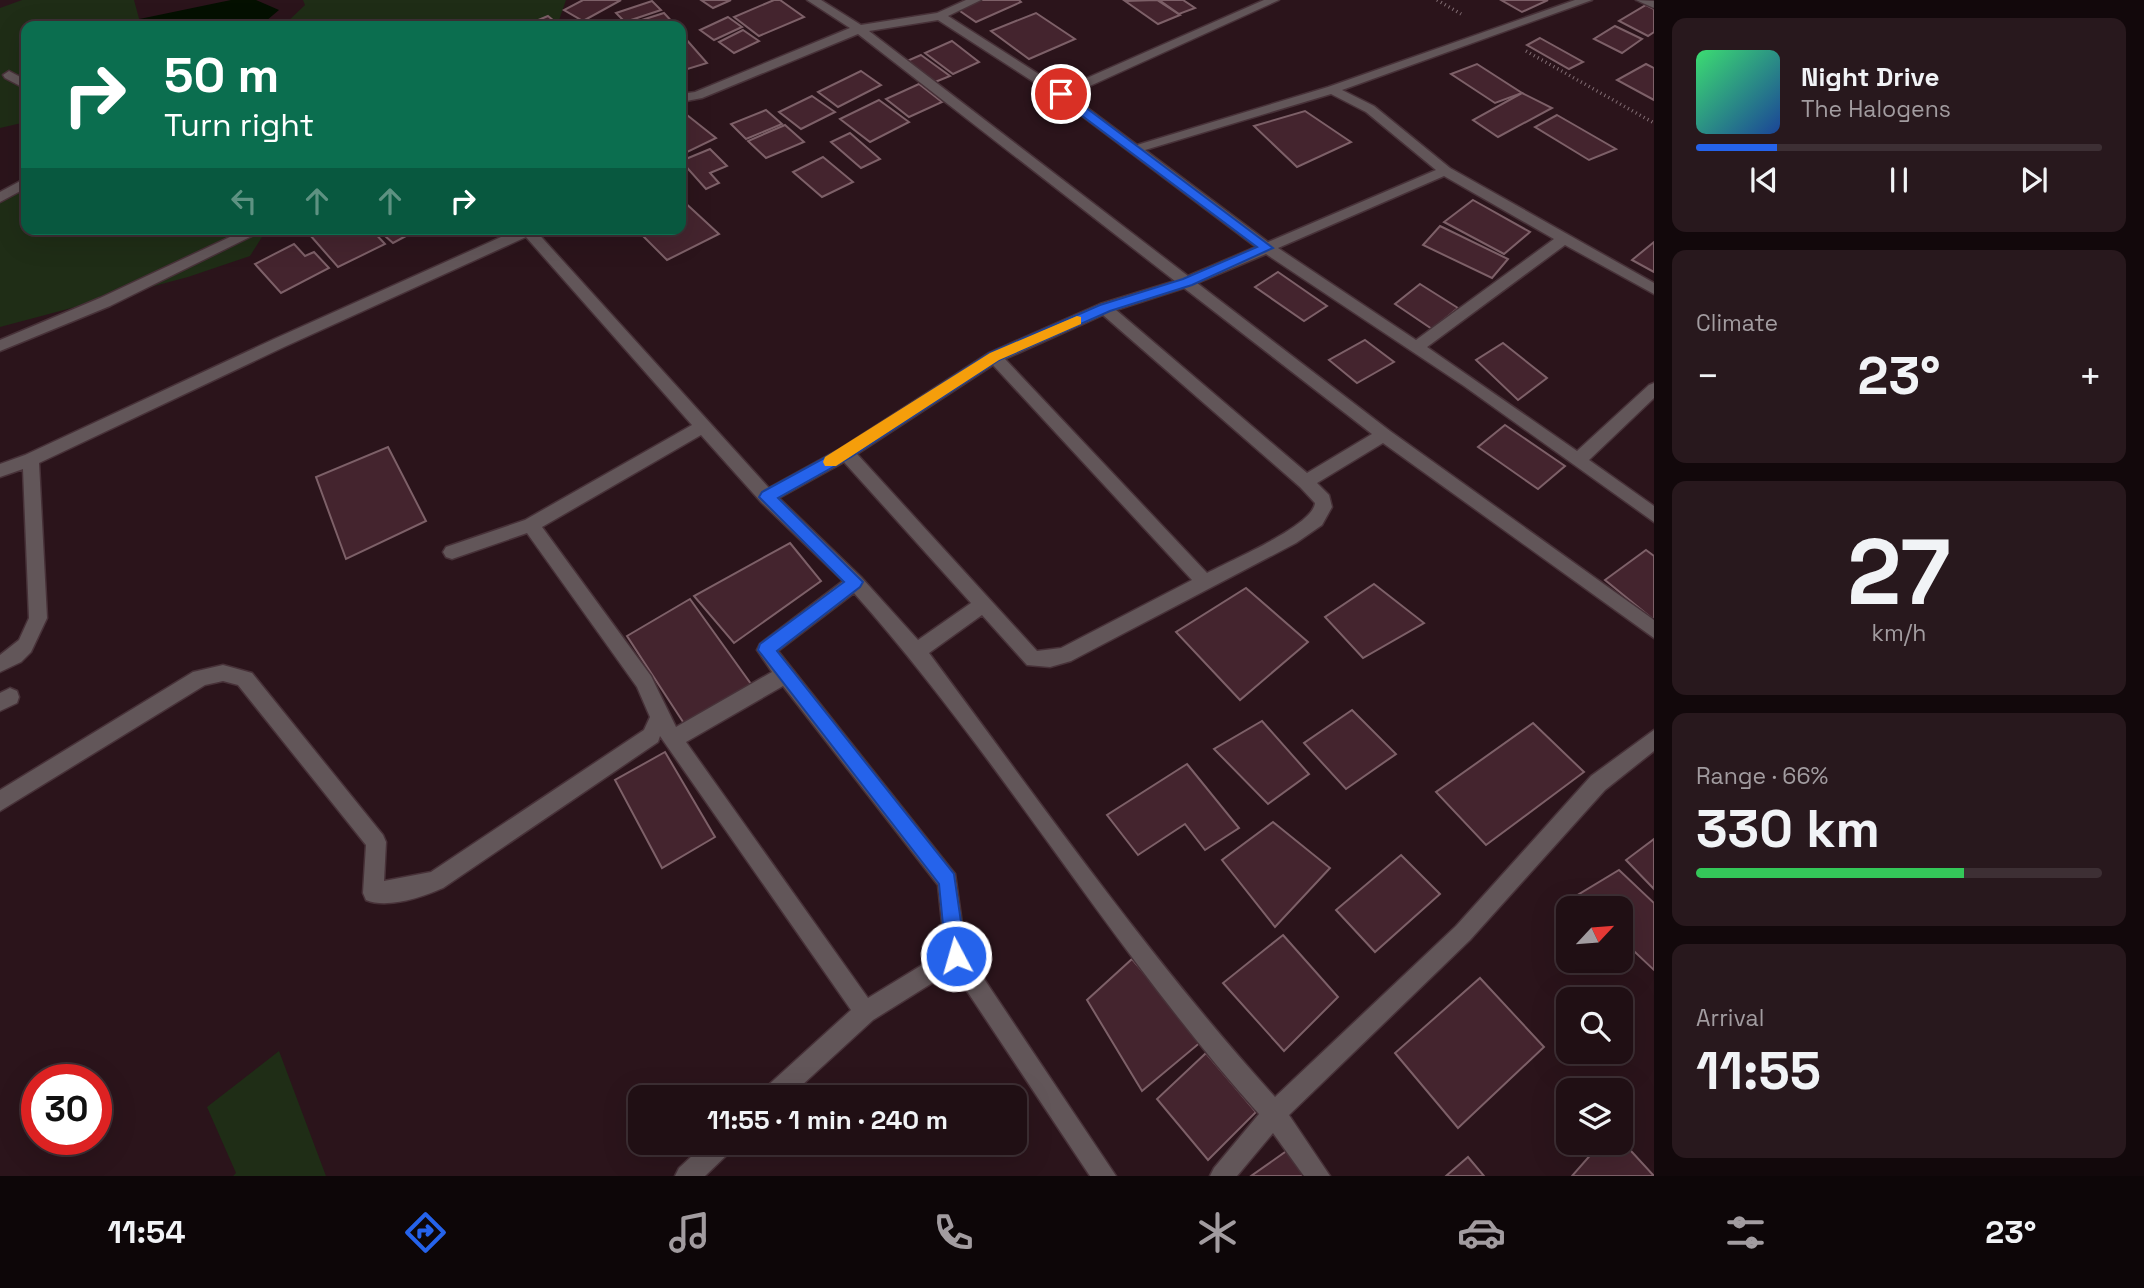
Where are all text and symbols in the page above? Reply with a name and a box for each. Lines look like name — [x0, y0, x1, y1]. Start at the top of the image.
text: 50 m — [164, 44, 279, 106]
icon: right — [49, 49, 140, 140]
text: Night Drive — [1801, 60, 1939, 94]
pin — [1031, 64, 1091, 124]
icon: arrive — [1042, 75, 1080, 113]
text: The Halogens — [1801, 94, 1951, 124]
text: Turn right — [164, 105, 314, 145]
icon: previous — [1745, 161, 1783, 199]
icon: pause — [1880, 161, 1918, 199]
icon: next — [2015, 161, 2053, 199]
icon: left — [225, 182, 263, 220]
icon: ahead — [298, 182, 336, 220]
icon: ahead — [371, 182, 409, 220]
icon: right — [444, 182, 482, 220]
text: Climate — [1696, 308, 1778, 338]
text: 23° — [1858, 343, 1941, 409]
text: − — [1696, 352, 1720, 400]
text: + — [2078, 352, 2102, 400]
text: 27 — [1847, 514, 1951, 631]
text: km/h — [1872, 618, 1926, 648]
text: Range · 66% — [1696, 761, 1828, 791]
text: 330 km — [1696, 796, 1880, 862]
north arrow — [1556, 896, 1633, 973]
map controls — [1556, 896, 1633, 1155]
position arrow — [919, 919, 993, 993]
button: search — [1556, 987, 1633, 1064]
text: Arrival — [1696, 1003, 1764, 1033]
text: 11:55 — [1696, 1038, 1821, 1104]
speed limit sign: 30 — [21, 1064, 112, 1155]
button: layers — [1556, 1078, 1633, 1155]
text: 11:55 · 1 min · 240 m — [707, 1103, 948, 1137]
icon: directions — [401, 1208, 450, 1257]
icon: music — [665, 1208, 714, 1257]
icon: phone — [929, 1208, 978, 1257]
icon: climate — [1193, 1208, 1242, 1257]
icon: car — [1457, 1208, 1506, 1257]
icon: filters — [1721, 1208, 1770, 1257]
text: 11:54 — [108, 1212, 186, 1252]
text: 23° — [1985, 1212, 2036, 1252]

